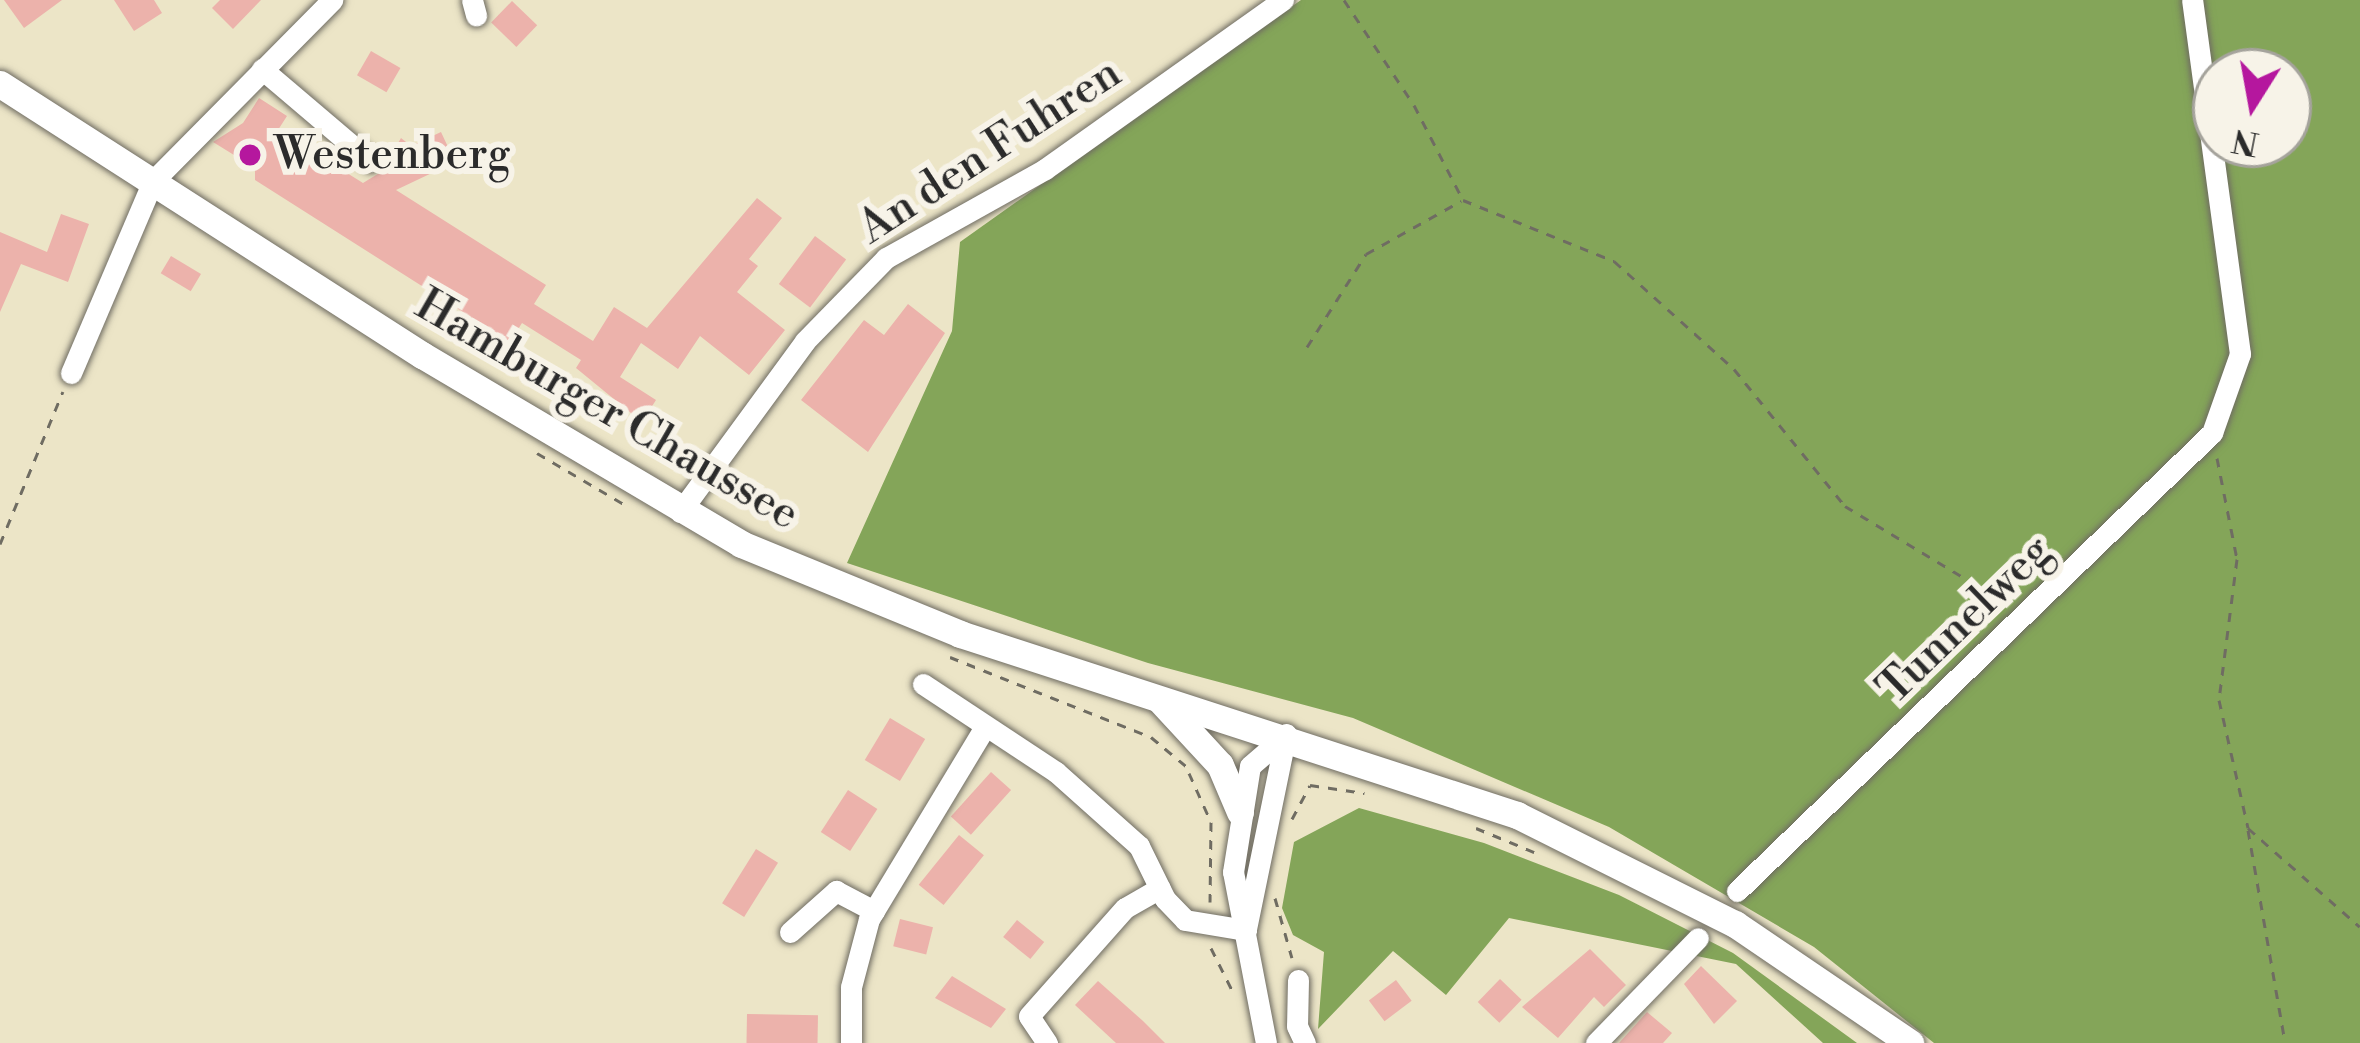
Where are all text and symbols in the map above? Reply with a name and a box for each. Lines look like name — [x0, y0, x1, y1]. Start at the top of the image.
street label: An den Fuhren — [849, 46, 1131, 256]
north arrow — [2192, 48, 2312, 168]
text: N — [2229, 118, 2262, 164]
place label: Westenberg — [274, 128, 511, 182]
marker: Westenberg — [237, 142, 263, 168]
street label: Hamburger Chaussee — [406, 278, 808, 542]
street label: Tunnelweg — [1867, 524, 2063, 716]

